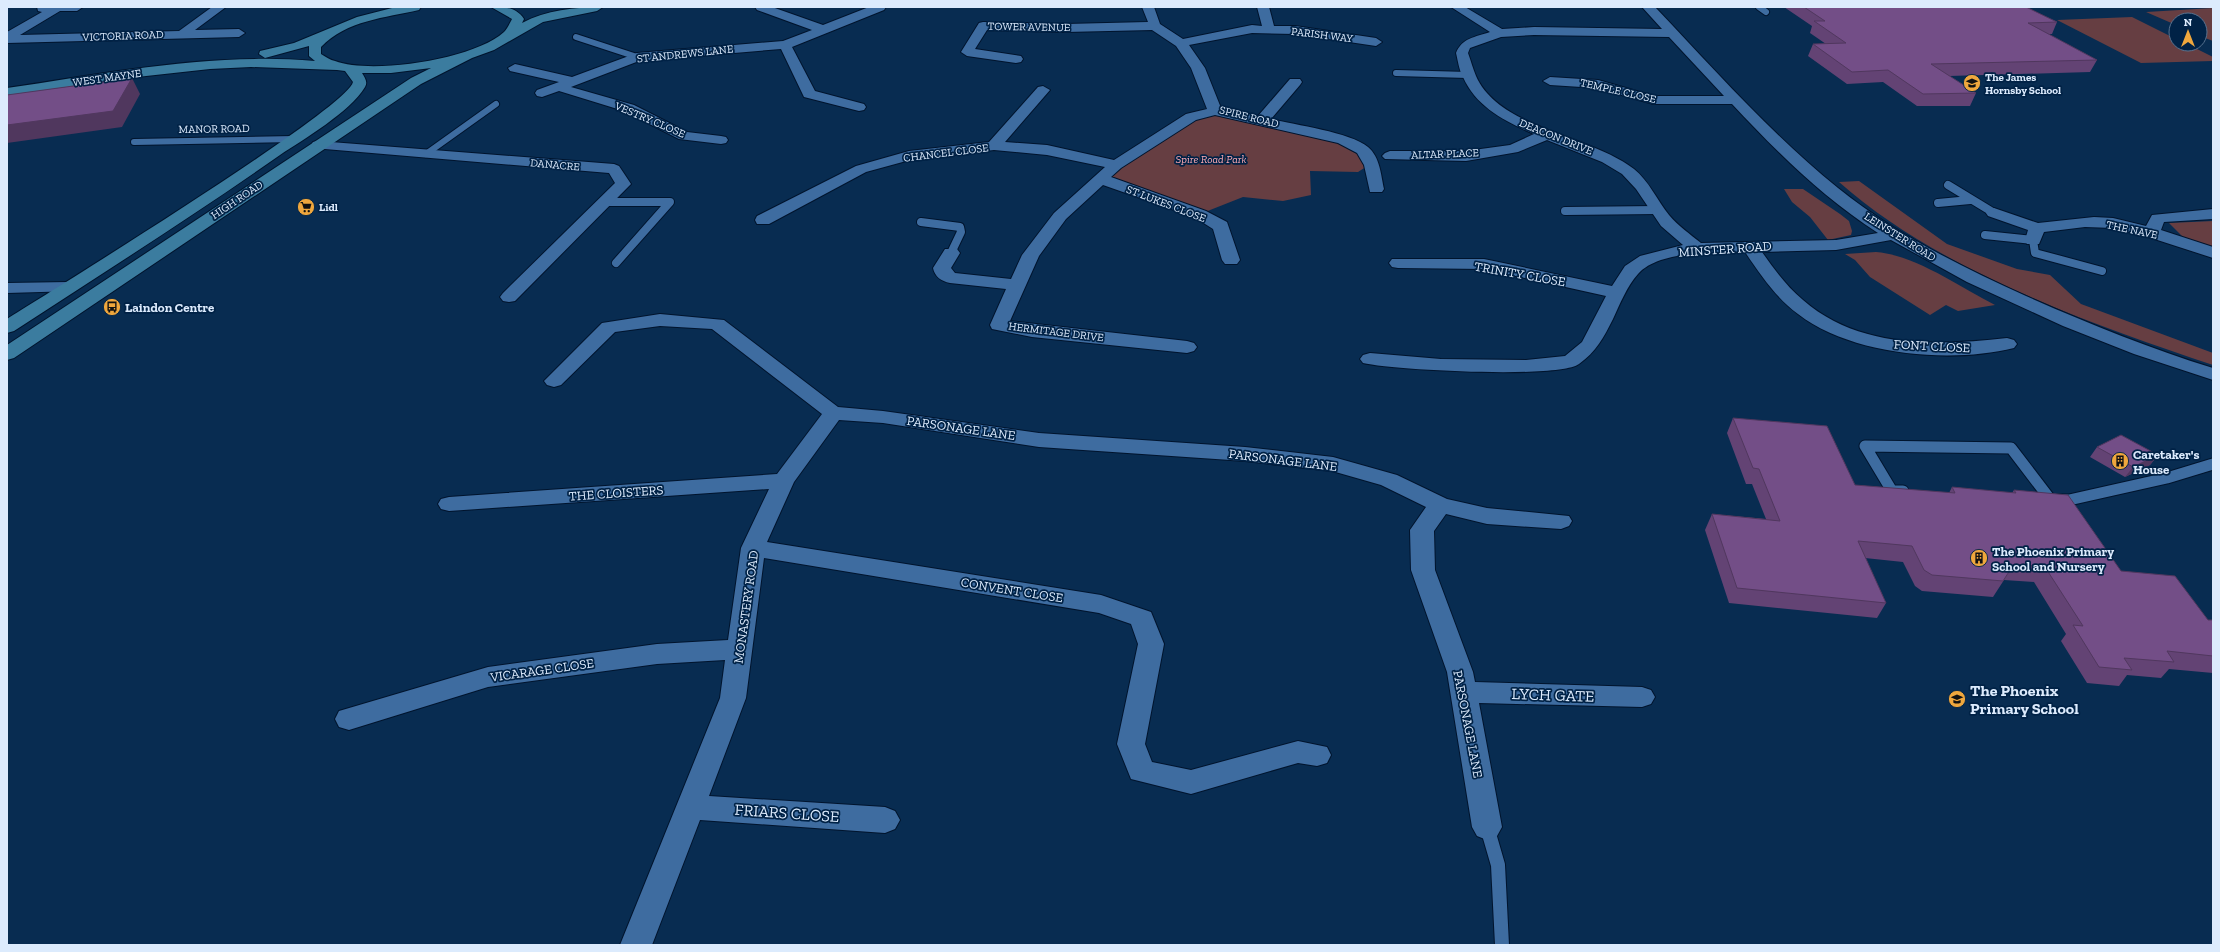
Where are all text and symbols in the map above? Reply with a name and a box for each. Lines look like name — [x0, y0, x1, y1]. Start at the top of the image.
north arrow — [2168, 12, 2208, 52]
text: N — [2184, 16, 2193, 29]
street label: TOWER AVENUE — [988, 20, 1070, 34]
street label: PARISH WAY — [1290, 25, 1354, 45]
street label: VICTORIA ROAD — [81, 28, 164, 44]
street label: ST ANDREWS LANE — [636, 42, 734, 66]
street label: WEST MAYNE — [72, 67, 142, 89]
place label: The James Hornsby School — [1985, 71, 2061, 97]
school or university icon: The James Hornsby School — [1962, 73, 1982, 93]
street label: TEMPLE CLOSE — [1579, 76, 1657, 106]
street label: VESTRY CLOSE — [612, 99, 687, 141]
street label: SPIRE ROAD — [1218, 103, 1280, 131]
street label: DEACON DRIVE — [1517, 116, 1595, 158]
street label: MANOR ROAD — [178, 122, 250, 136]
street label: CHANCEL CLOSE — [903, 141, 989, 165]
street label: ALTAR PLACE — [1411, 146, 1479, 162]
park label: Spire Road Park — [1176, 153, 1246, 166]
street label: DANACRE — [530, 156, 580, 174]
street label: HIGH ROAD — [209, 178, 265, 222]
street label: ST LUKES CLOSE — [1124, 183, 1208, 225]
supermarket icon: Lidl — [296, 197, 316, 217]
place label: Lidl — [319, 201, 338, 214]
street label: LEINSTER ROAD — [1862, 210, 1938, 264]
street label: THE NAVE — [2105, 218, 2159, 242]
street label: MINSTER ROAD — [1678, 238, 1772, 260]
street label: TRINITY CLOSE — [1473, 259, 1567, 289]
bus stop icon: Laindon Centre — [102, 297, 122, 317]
place label: Laindon Centre — [125, 300, 215, 315]
street label: HERMITAGE DRIVE — [1008, 320, 1104, 344]
street label: FONT CLOSE — [1893, 337, 1971, 356]
street label: PARSONAGE LANE — [906, 413, 1016, 443]
street label: PARSONAGE LANE — [1228, 446, 1338, 474]
place label: Caretaker's House — [2133, 447, 2200, 477]
building icon: Caretaker's House — [2110, 451, 2130, 471]
street label: THE CLOISTERS — [568, 482, 664, 504]
place label: The Phoenix Primary School and Nursery — [1992, 544, 2114, 574]
building icon: The Phoenix Primary School and Nursery — [1969, 548, 1989, 568]
street label: MONASTERY ROAD — [731, 550, 761, 664]
street label: CONVENT CLOSE — [960, 575, 1065, 606]
street label: VICARAGE CLOSE — [488, 655, 595, 685]
street label: PARSONAGE LANE — [1450, 669, 1486, 779]
place label: The Phoenix Primary School — [1970, 681, 2079, 718]
street label: LYCH GATE — [1511, 684, 1595, 706]
school or university icon: The Phoenix Primary School — [1947, 689, 1967, 709]
street label: FRIARS CLOSE — [734, 800, 840, 826]

